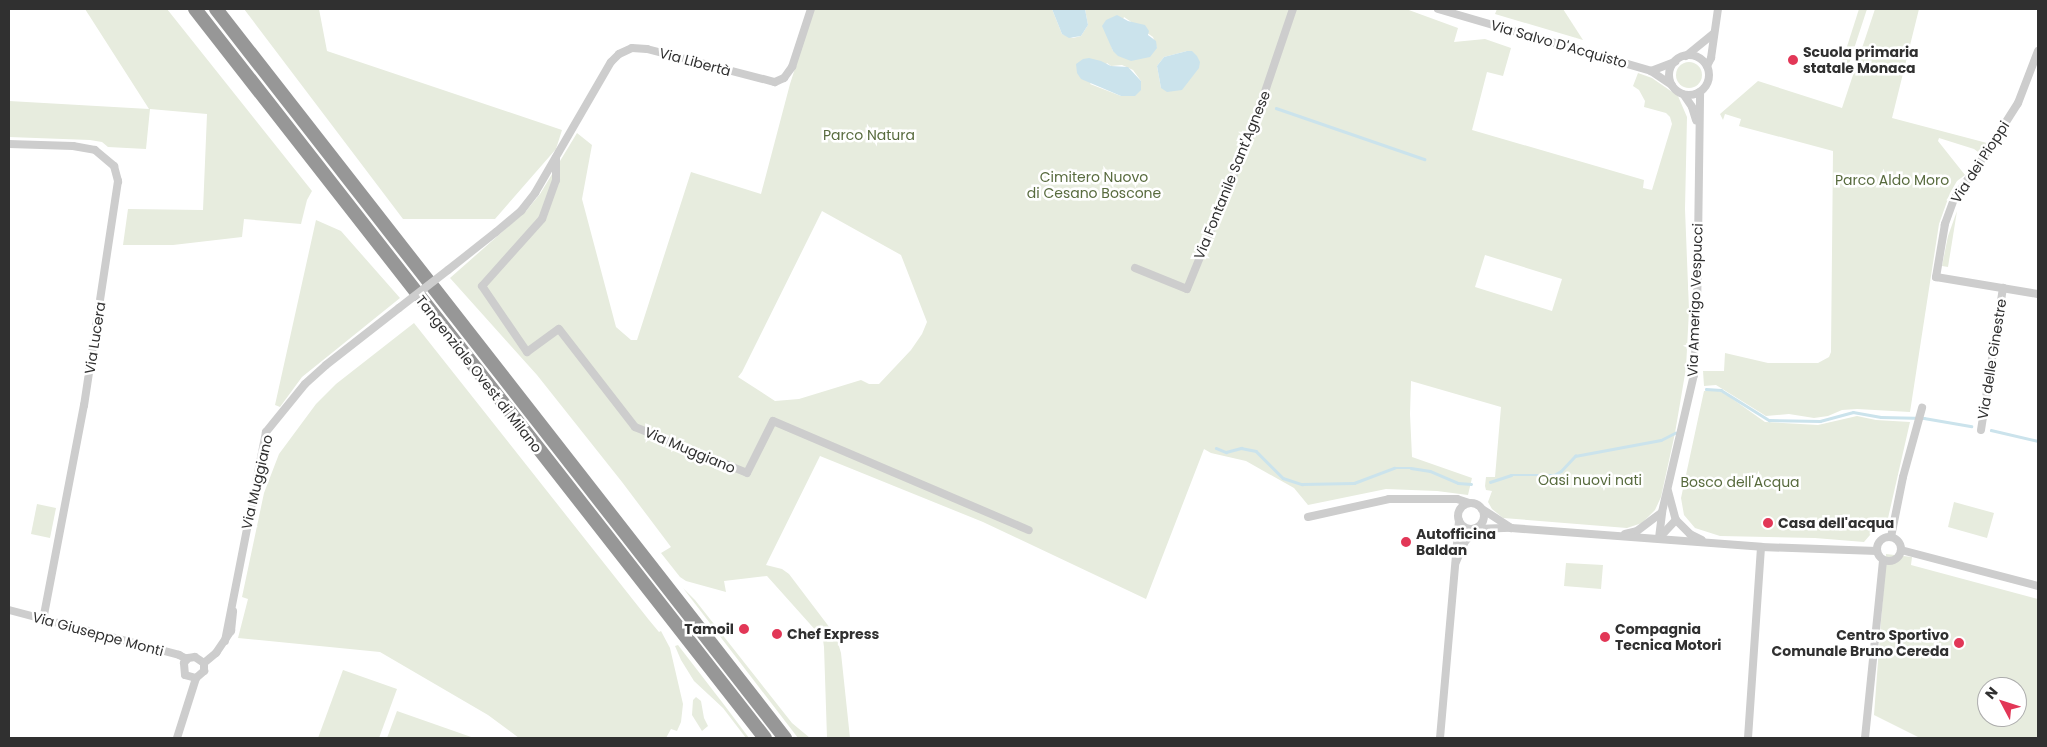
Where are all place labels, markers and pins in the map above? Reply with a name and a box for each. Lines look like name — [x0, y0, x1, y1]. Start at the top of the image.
place label: Scuola primaria statale Monaca — [1803, 44, 1919, 76]
marker: Scuola primaria statale Monaca — [1787, 54, 1799, 66]
place label: Casa dell'acqua — [1778, 515, 1894, 531]
marker: Casa dell'acqua — [1762, 517, 1774, 529]
place label: Autofficina Baldan — [1416, 526, 1496, 558]
marker: Autofficina Baldan — [1400, 536, 1412, 548]
place label: Tamoil — [684, 621, 734, 637]
place label: Compagnia Tecnica Motori — [1615, 621, 1721, 654]
marker: Tamoil — [738, 623, 750, 635]
place label: Chef Express — [787, 626, 879, 642]
place label: Centro Sportivo Comunale Bruno Cereda — [1772, 627, 1949, 660]
marker: Chef Express — [771, 628, 783, 640]
marker: Compagnia Tecnica Motori — [1599, 631, 1611, 643]
marker: Centro Sportivo Comunale Bruno Cereda — [1953, 637, 1965, 649]

